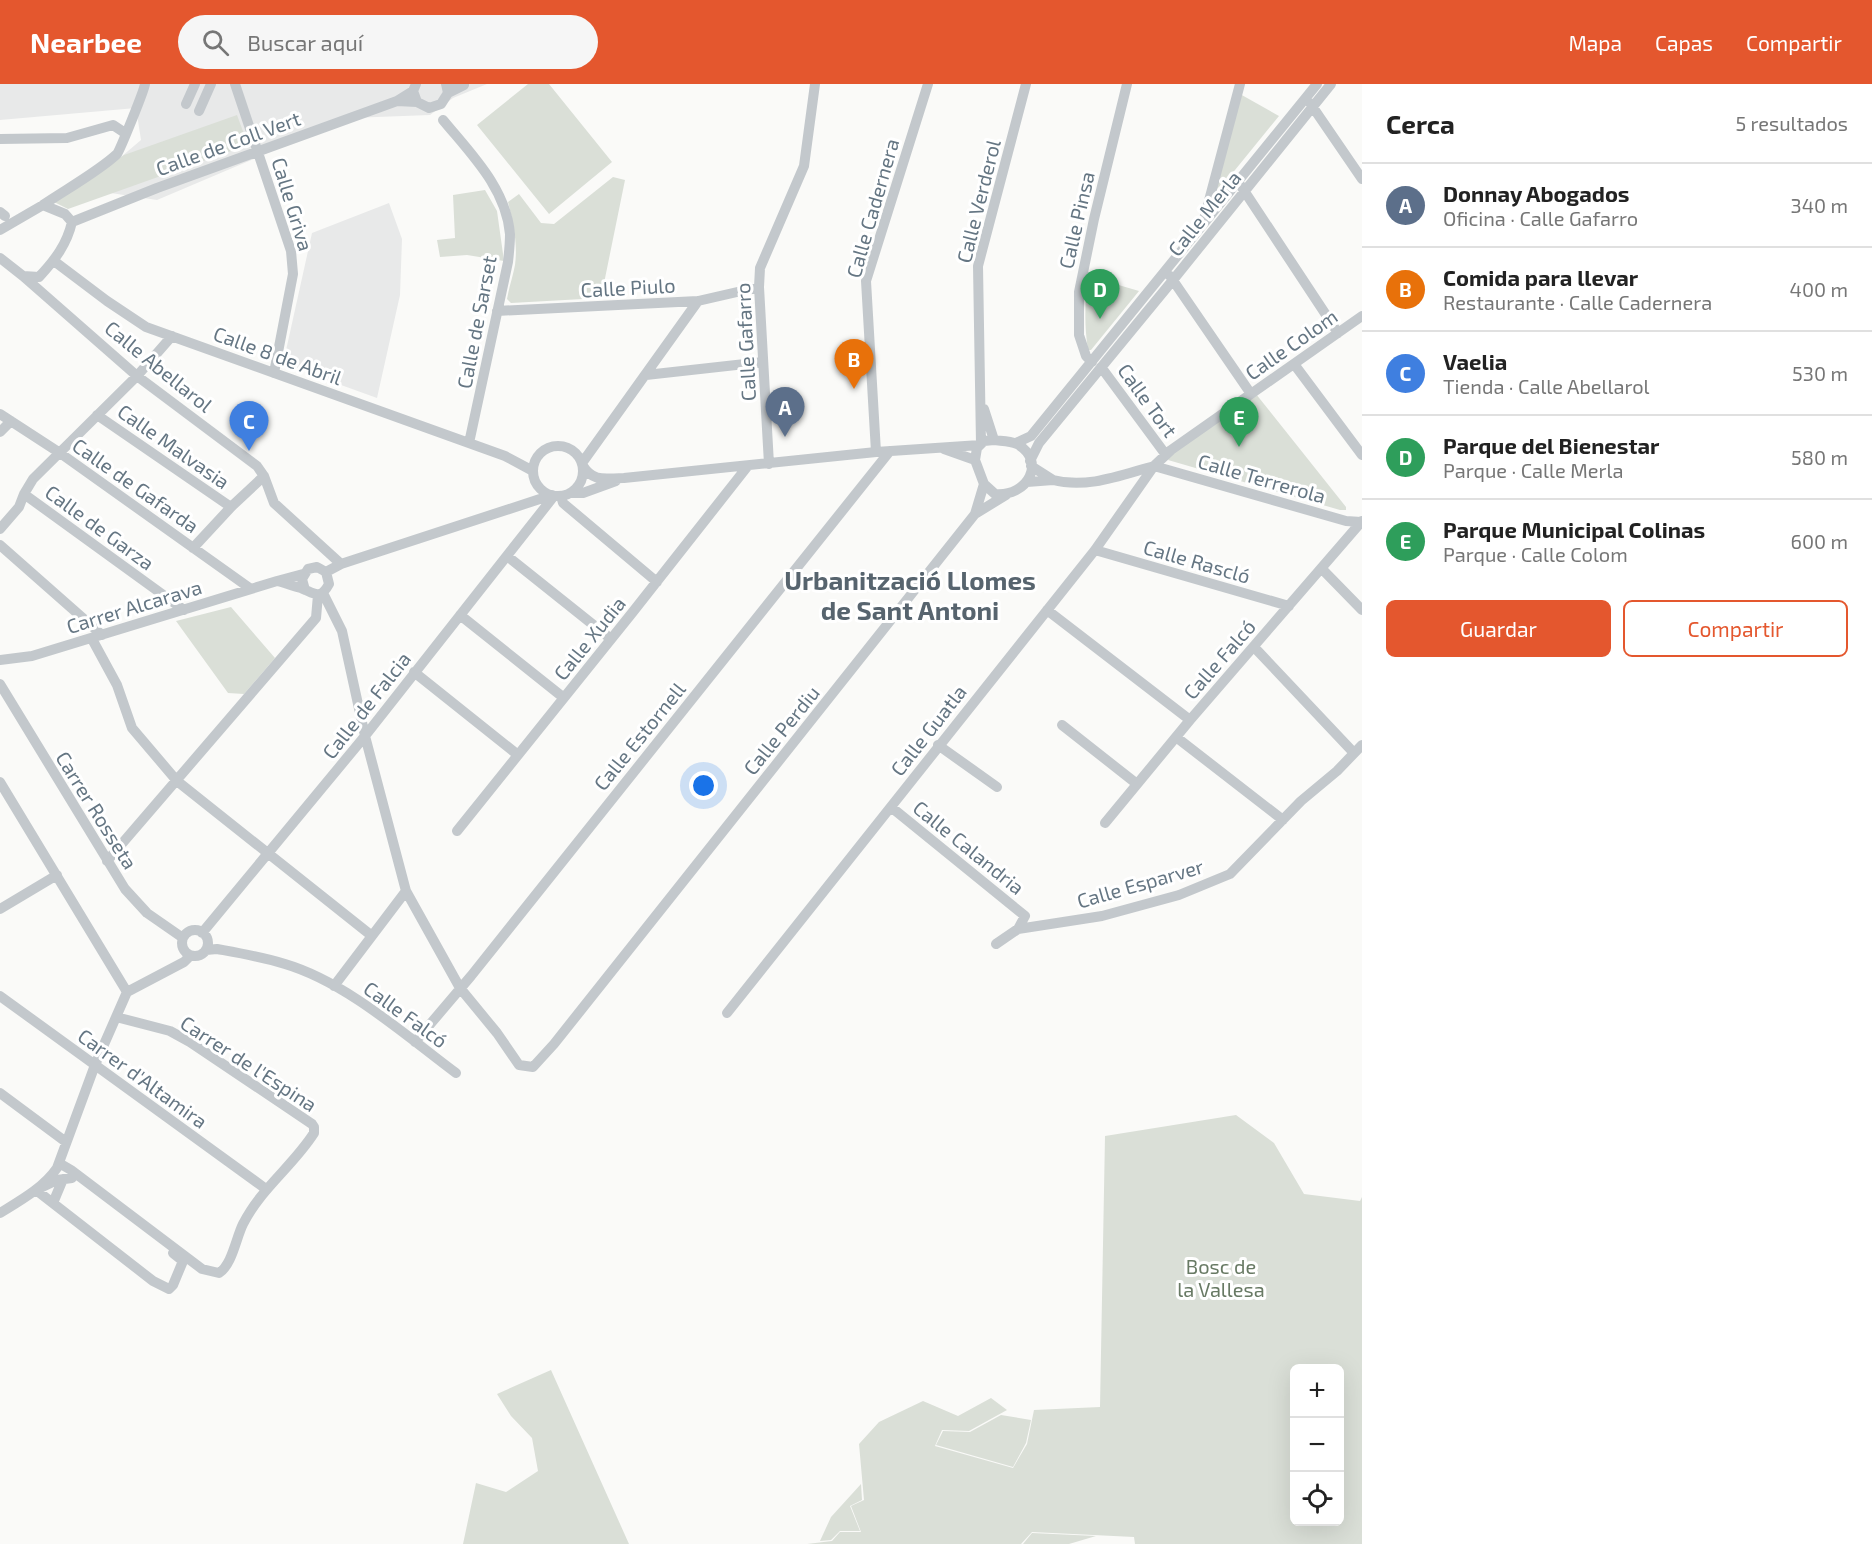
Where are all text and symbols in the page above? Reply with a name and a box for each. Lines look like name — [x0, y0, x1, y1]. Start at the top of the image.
search box — [178, 15, 598, 69]
text: Nearbee — [30, 25, 142, 59]
icon: search — [199, 26, 232, 59]
text: Buscar aquí — [247, 29, 363, 55]
text: Mapa — [1568, 30, 1622, 55]
text: Capas — [1655, 30, 1713, 55]
text: Compartir — [1746, 30, 1842, 55]
street label: Calle de Coll Vert — [152, 106, 304, 180]
text: Cerca — [1386, 108, 1455, 139]
text: 5 resultados — [1735, 111, 1848, 135]
street label: Calle Cadernera — [841, 136, 903, 280]
street label: Calle Verderol — [951, 137, 1005, 265]
street label: Calle Griva — [267, 154, 319, 254]
street label: Calle Merla — [1162, 166, 1246, 260]
street label: Calle Pinsa — [1053, 169, 1099, 271]
text: Donnay Abogados — [1443, 180, 1630, 206]
text: A — [1399, 193, 1412, 217]
text: 340 m — [1791, 193, 1848, 217]
text: Oficina · Calle Gafarro — [1443, 206, 1638, 230]
street label: Calle de Sarset — [451, 253, 501, 390]
text: Comida para llevar — [1443, 264, 1638, 290]
pin: D — [1080, 270, 1120, 319]
street label: Calle Piulo — [580, 273, 676, 301]
text: B — [1399, 277, 1412, 301]
text: 400 m — [1790, 277, 1848, 301]
street label: Calle Gafarro — [730, 282, 760, 402]
text: Restaurante · Calle Cadernera — [1443, 290, 1712, 314]
street label: Calle Colom — [1240, 303, 1342, 385]
street label: Calle Abellarol — [100, 315, 218, 417]
street label: Calle 8 de Abril — [210, 321, 346, 389]
pin: B — [834, 340, 874, 389]
text: Vaelia — [1443, 348, 1507, 374]
street label: Calle Tort — [1113, 358, 1183, 442]
text: C — [1400, 361, 1411, 385]
text: 530 m — [1792, 361, 1848, 385]
text: Tienda · Calle Abellarol — [1443, 374, 1650, 398]
pin: A — [766, 388, 804, 437]
pin: E — [1220, 398, 1258, 447]
street label: Calle Malvasia — [113, 399, 235, 493]
pin: C — [230, 402, 268, 451]
text: Parque del Bienestar — [1443, 432, 1659, 458]
street label: Calle de Gafarda — [68, 433, 204, 537]
text: D — [1399, 445, 1412, 469]
text: 580 m — [1791, 445, 1848, 469]
street label: Calle Terrerola — [1195, 448, 1329, 508]
text: Parque · Calle Merla — [1443, 458, 1623, 482]
street label: Calle de Garza — [41, 479, 159, 575]
text: Parque Municipal Colinas — [1443, 516, 1705, 542]
text: E — [1400, 529, 1411, 553]
text: 600 m — [1790, 529, 1848, 553]
street label: Calle Rascló — [1141, 534, 1253, 588]
text: Parque · Calle Colom — [1443, 542, 1628, 566]
district label: Urbanització Llomes de Sant Antoni — [784, 564, 1036, 625]
street label: Carrer Alcarava — [63, 574, 205, 638]
street label: Calle Xudia — [548, 591, 630, 685]
button: Guardar — [1386, 600, 1611, 657]
button: Compartir — [1623, 600, 1848, 657]
street label: Calle Falcó — [1178, 614, 1260, 704]
street label: Calle de Falcia — [317, 647, 415, 763]
street label: Calle Estornell — [588, 677, 690, 795]
street label: Calle Guatla — [885, 680, 971, 780]
street label: Calle Perdiu — [738, 681, 824, 779]
street label: Carrer Rosseta — [51, 747, 143, 873]
your location — [689, 771, 718, 800]
street label: Calle Calandria — [909, 795, 1029, 899]
street label: Calle Esparver — [1074, 853, 1206, 913]
street label: Calle Falcó — [359, 976, 453, 1052]
street label: Carrer de l'Espina — [176, 1010, 322, 1116]
street label: Carrer d'Altamira — [74, 1023, 212, 1133]
park label: Bosc de la Vallesa — [1177, 1254, 1265, 1301]
map controls — [1290, 1364, 1344, 1526]
button: + — [1290, 1364, 1344, 1418]
button: − — [1290, 1418, 1344, 1472]
button: locate — [1290, 1472, 1344, 1526]

